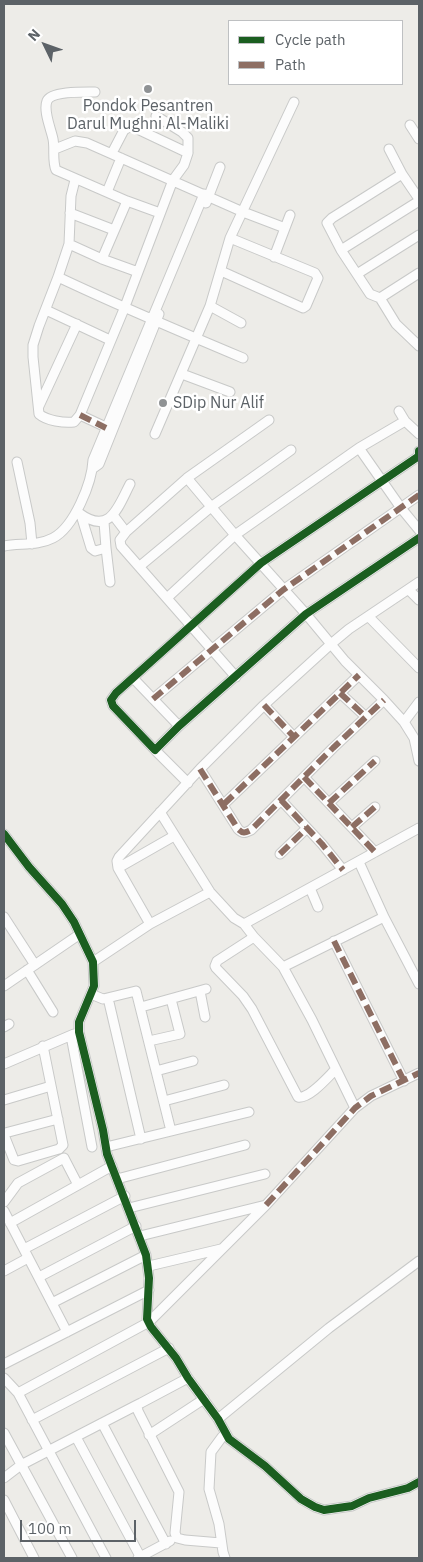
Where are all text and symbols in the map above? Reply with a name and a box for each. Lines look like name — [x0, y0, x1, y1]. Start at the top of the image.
north arrow — [20, 20, 70, 70]
legend — [228, 20, 403, 85]
text: N — [24, 25, 44, 45]
text: Cycle path — [275, 30, 346, 49]
text: Path — [275, 55, 306, 74]
marker: Pondok Pesantren Darul Mughni Al-Maliki — [142, 83, 154, 95]
place label: Pondok Pesantren Darul Mughni Al-Maliki — [67, 96, 229, 134]
place label: SDip Nur Alif — [173, 393, 264, 413]
marker: SDip Nur Alif — [157, 397, 169, 409]
scale bar — [22, 1510, 139, 1542]
text: 100 m — [28, 1519, 72, 1538]

